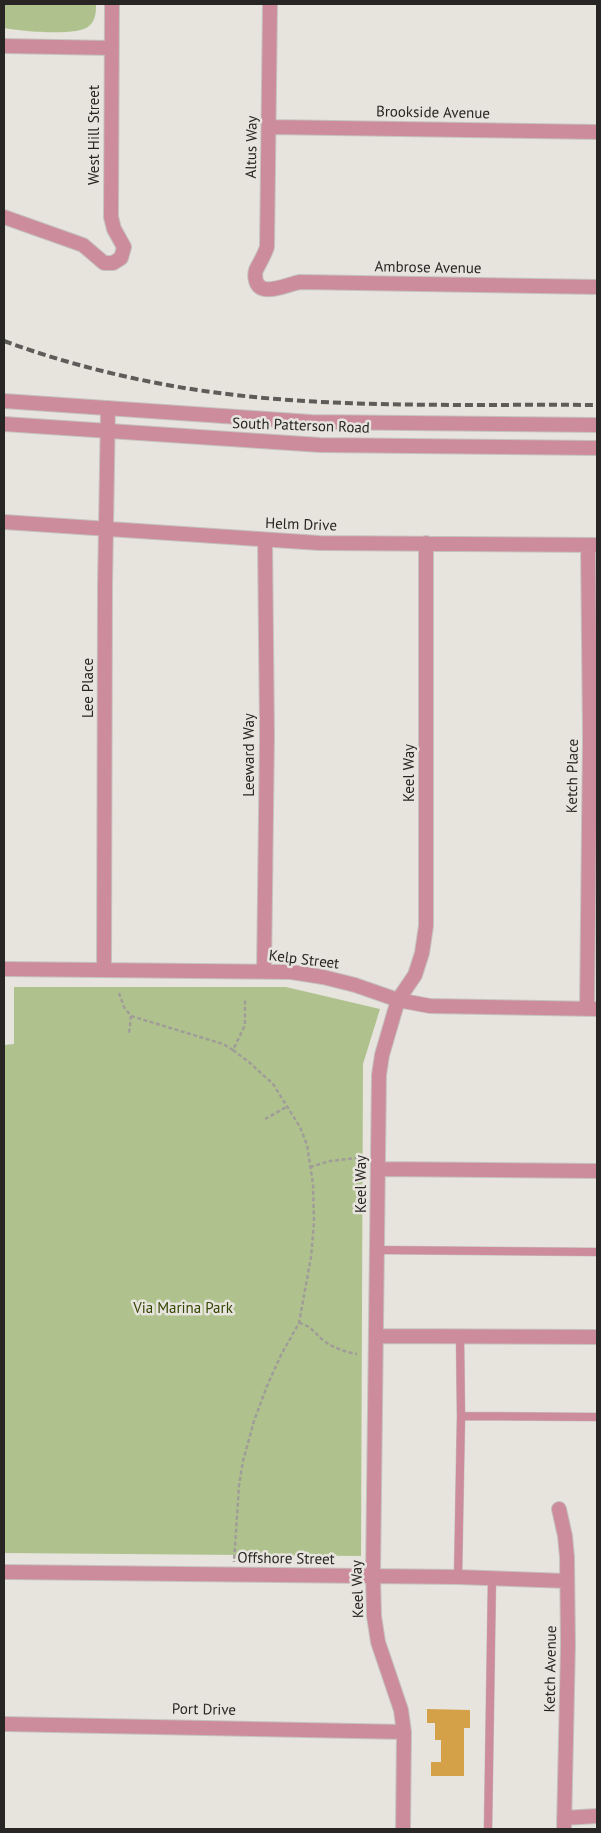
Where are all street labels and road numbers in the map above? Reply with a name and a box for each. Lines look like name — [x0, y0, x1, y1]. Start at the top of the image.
street label: West Hill Street — [86, 85, 104, 185]
street label: Brookside Avenue — [376, 103, 490, 123]
street label: Altus Way — [242, 115, 262, 179]
street label: Ambrose Avenue — [374, 258, 482, 278]
street label: South Patterson Road — [232, 415, 370, 437]
street label: Helm Drive — [265, 515, 337, 535]
street label: Lee Place — [80, 658, 98, 718]
street label: Leeward Way — [241, 713, 259, 797]
street label: Ketch Place — [563, 739, 583, 813]
street label: Keel Way — [401, 744, 419, 802]
street label: Kelp Street — [268, 947, 340, 973]
street label: Keel Way — [353, 1155, 371, 1213]
street label: Offshore Street — [237, 1549, 335, 1569]
street label: Keel Way — [348, 1560, 368, 1618]
street label: Ketch Avenue — [541, 1625, 561, 1713]
street label: Port Drive — [172, 1700, 236, 1720]

